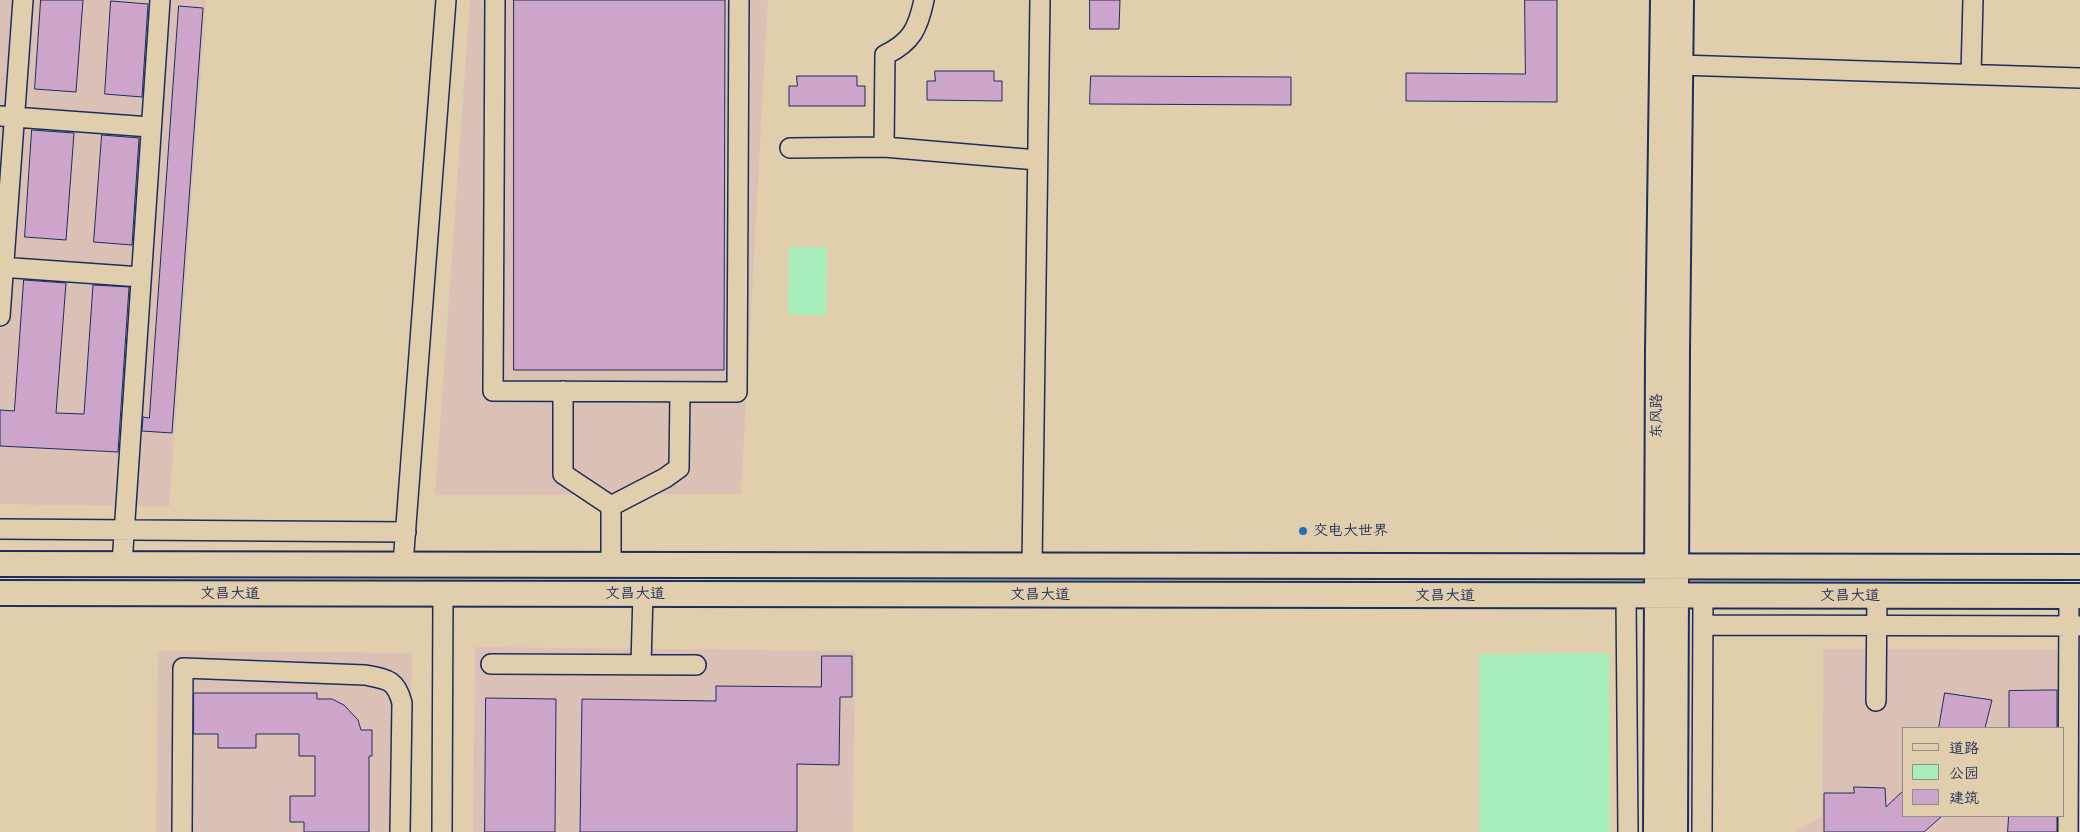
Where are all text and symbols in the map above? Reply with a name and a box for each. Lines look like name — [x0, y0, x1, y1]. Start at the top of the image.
street label: 东风路 — [1648, 394, 1666, 438]
place label: 交电大世界 — [1313, 522, 1388, 540]
marker: 交电大世界 — [1297, 525, 1309, 537]
street label: 文昌大道 — [200, 585, 260, 603]
street label: 文昌大道 — [605, 585, 665, 603]
street label: 文昌大道 — [1010, 586, 1070, 604]
street label: 文昌大道 — [1415, 587, 1475, 605]
street label: 文昌大道 — [1820, 587, 1880, 605]
legend — [1902, 727, 2065, 817]
text: 道路 — [1949, 735, 1979, 758]
text: 公园 — [1949, 760, 1979, 783]
text: 建筑 — [1949, 785, 1979, 808]

